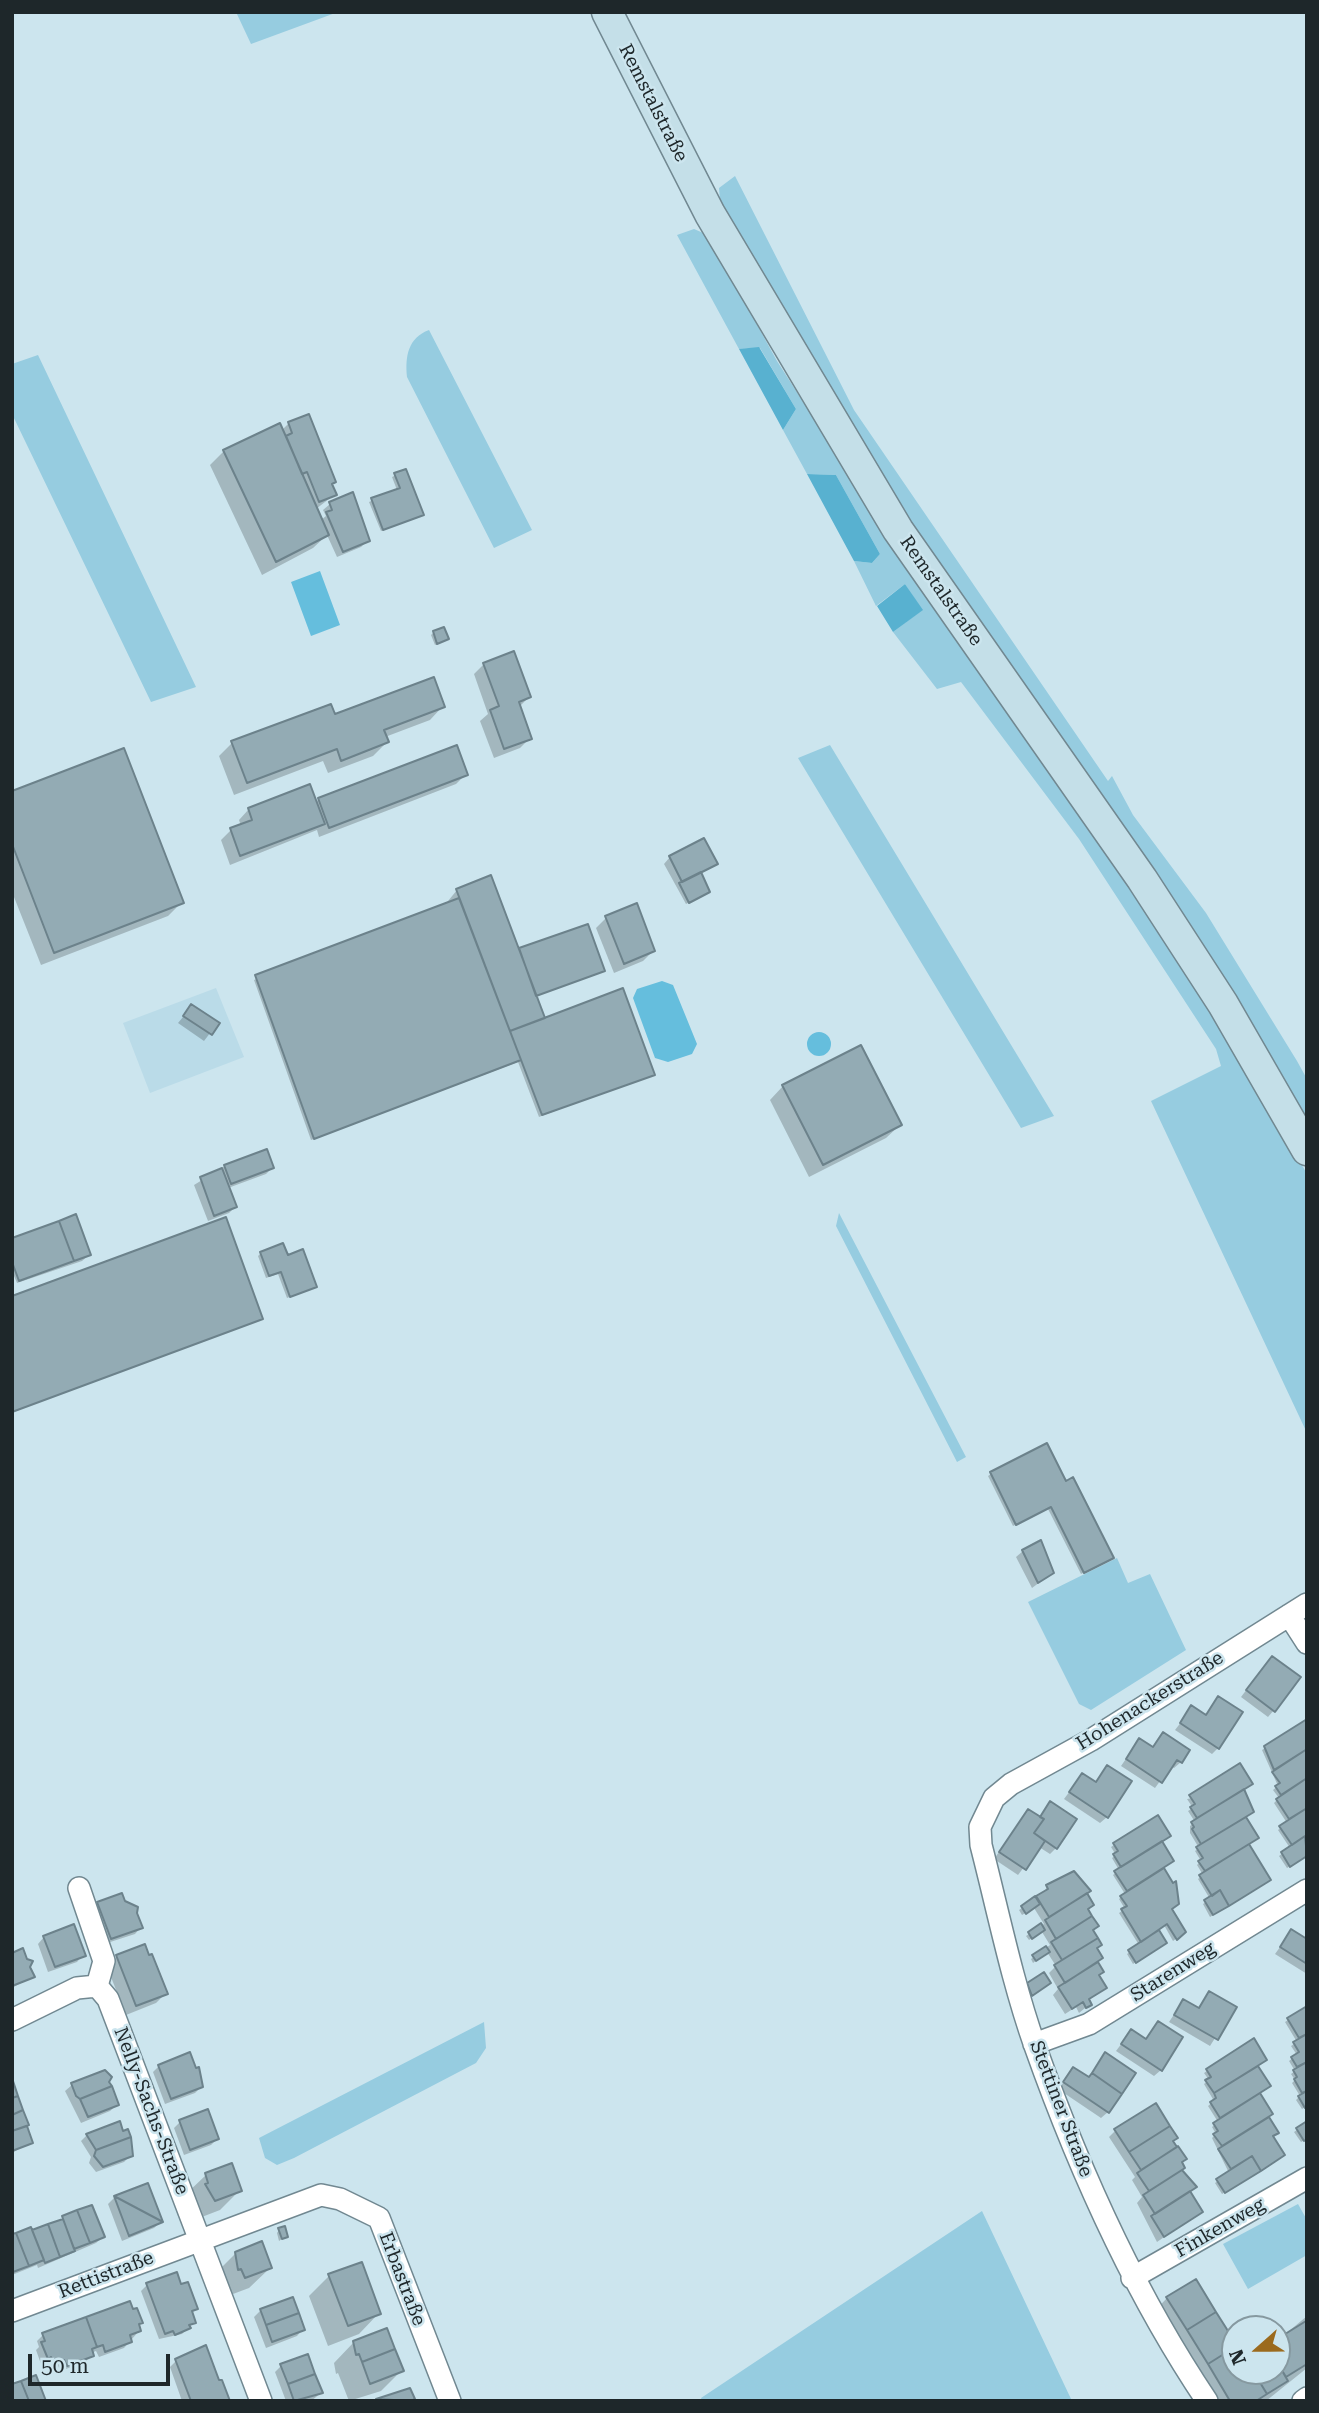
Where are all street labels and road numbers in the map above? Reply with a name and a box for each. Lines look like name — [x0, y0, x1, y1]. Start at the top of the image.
street label: Remstalstraße — [614, 40, 692, 166]
street label: Remstalstraße — [895, 532, 987, 650]
street label: Hohenackerstraße — [1072, 1647, 1228, 1755]
street label: Starenweg — [1126, 1937, 1220, 2007]
street label: Nelly-Sachs-Straße — [109, 2024, 193, 2198]
street label: Stettiner Straße — [1025, 2038, 1097, 2180]
street label: Finkenweg — [1171, 2193, 1269, 2263]
street label: Erbastraße — [374, 2229, 430, 2329]
street label: Rettistraße — [55, 2246, 157, 2304]

